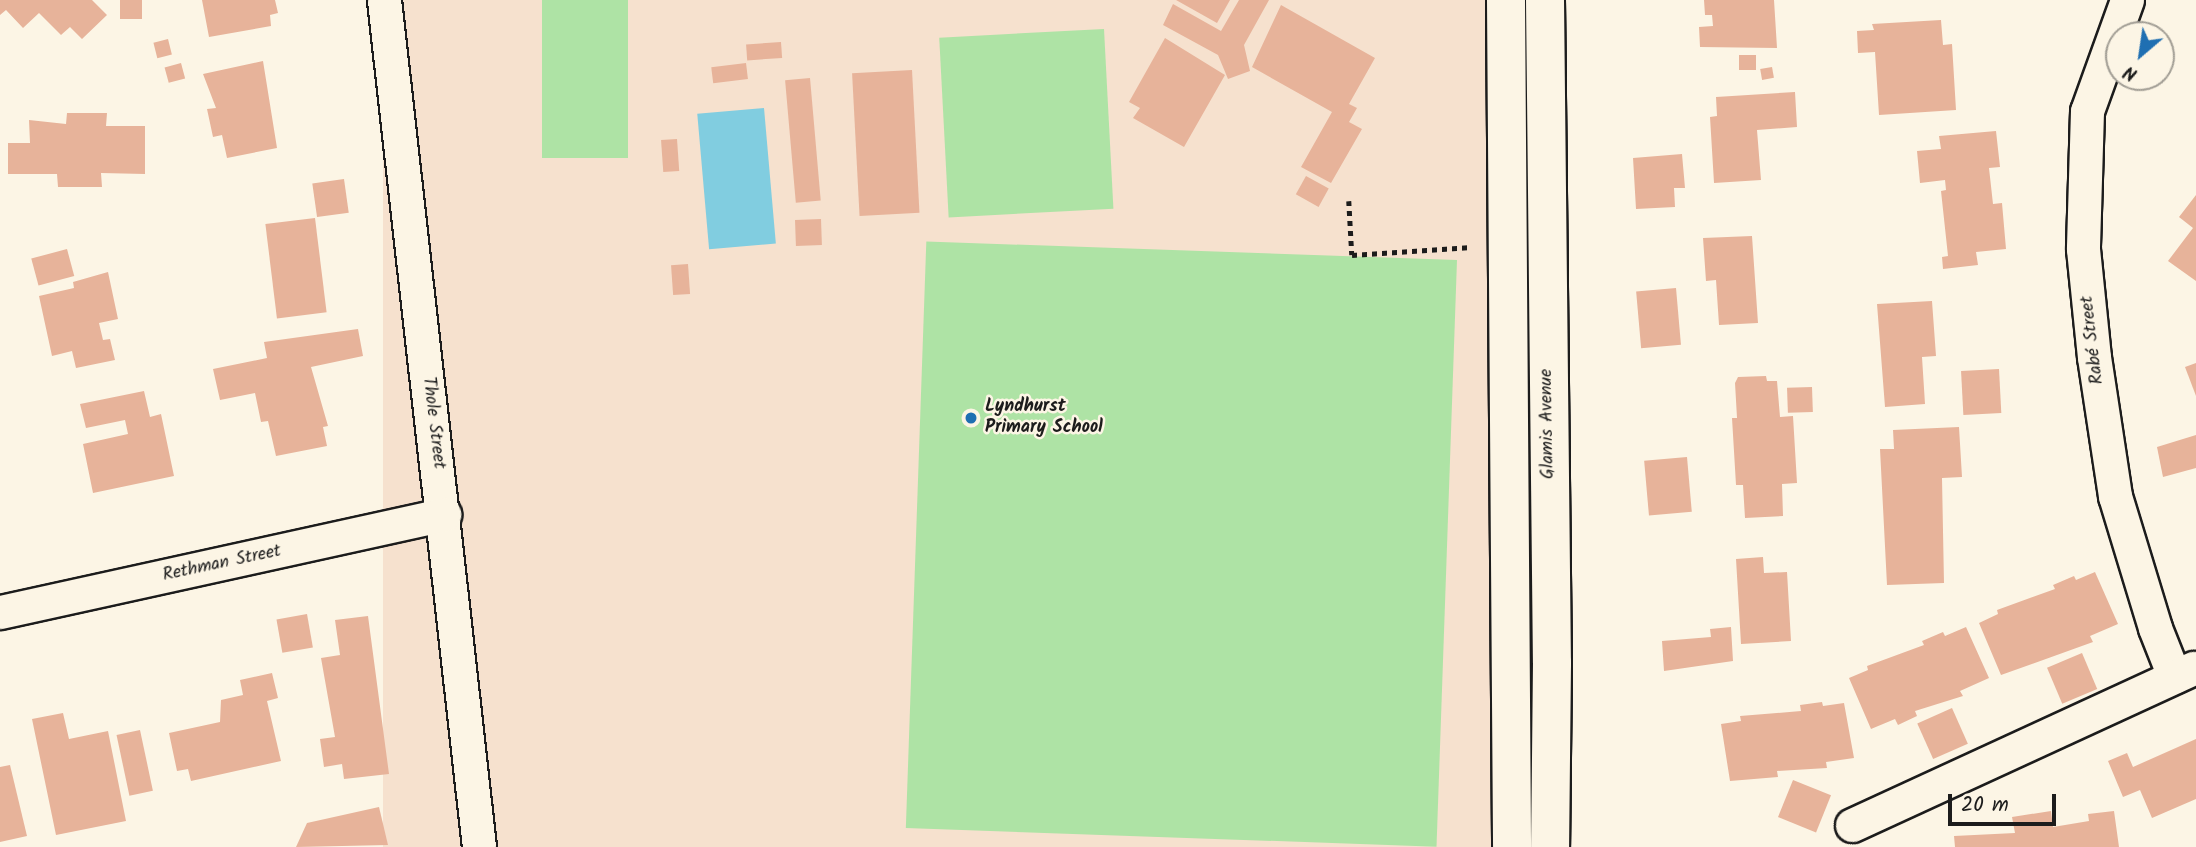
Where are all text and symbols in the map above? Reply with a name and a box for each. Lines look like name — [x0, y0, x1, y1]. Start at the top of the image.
north arrow — [2105, 21, 2175, 91]
text: N — [2118, 57, 2143, 89]
street label: Rabé Street — [2077, 294, 2109, 386]
street label: Glamis Avenue — [1536, 369, 1560, 479]
street label: Thole Street — [417, 376, 449, 470]
place label: Lyndhurst Primary School — [985, 397, 1103, 440]
marker: Lyndhurst Primary School — [963, 410, 979, 426]
street label: Rethman Street — [161, 541, 283, 587]
scale bar — [1951, 780, 2060, 824]
text: 20 m — [1961, 789, 2009, 822]

